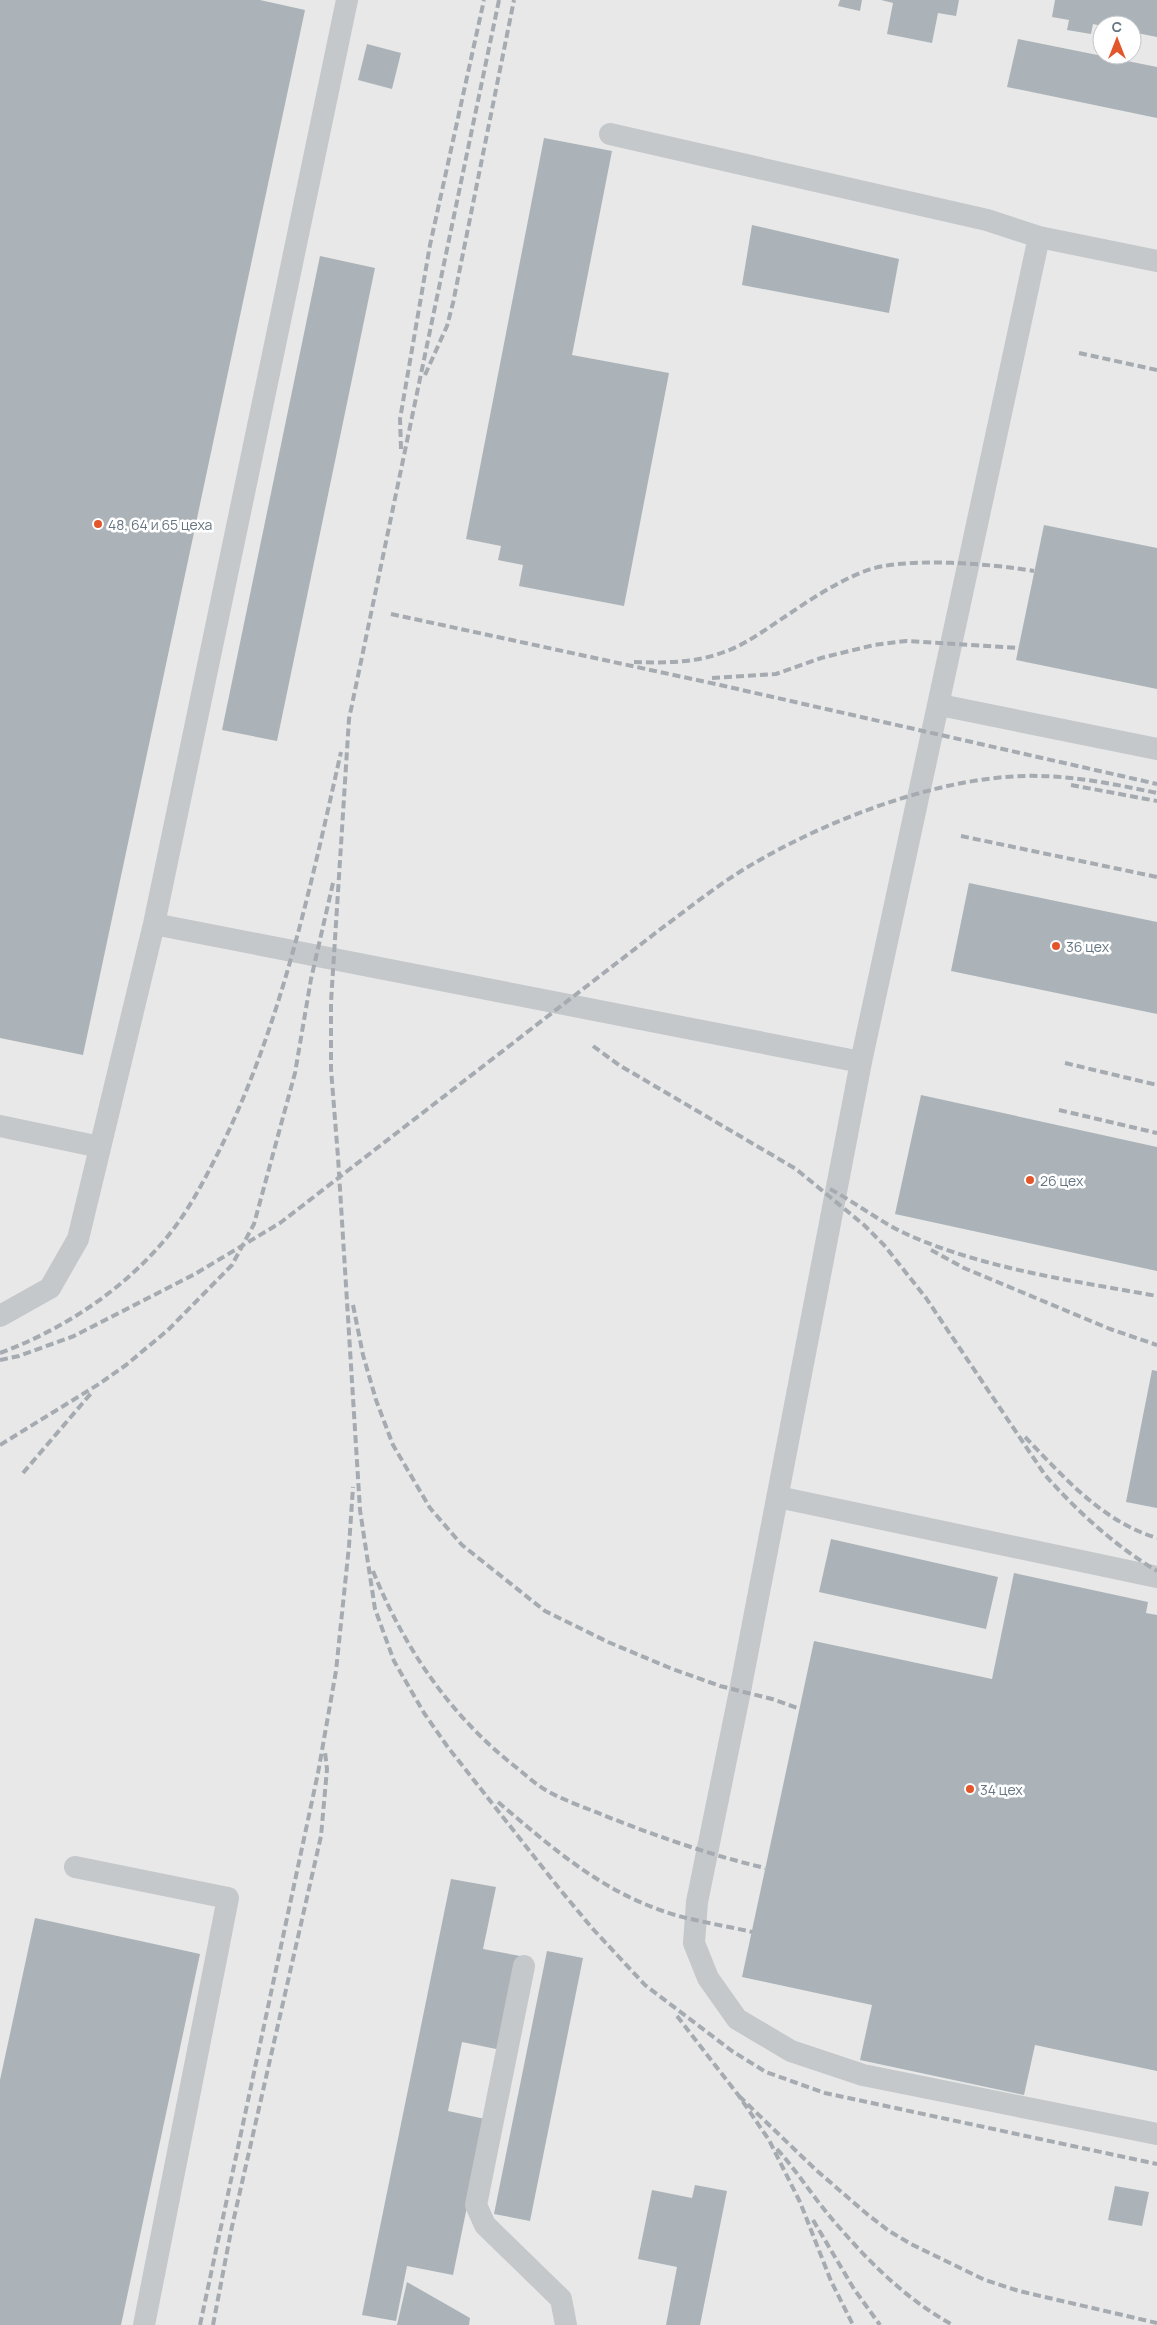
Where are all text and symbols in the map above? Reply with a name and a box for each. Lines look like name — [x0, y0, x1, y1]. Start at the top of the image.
north arrow — [1092, 15, 1142, 65]
text: С — [1112, 17, 1122, 36]
place label: 48, 64 и 65 цеха — [108, 515, 212, 534]
marker: 48, 64 и 65 цеха — [92, 518, 104, 530]
place label: 36 цех — [1066, 937, 1110, 956]
marker: 36 цех — [1050, 940, 1062, 952]
place label: 26 цех — [1040, 1171, 1084, 1190]
marker: 26 цех — [1024, 1174, 1036, 1186]
place label: 34 цех — [980, 1780, 1023, 1799]
marker: 34 цех — [964, 1783, 976, 1795]

